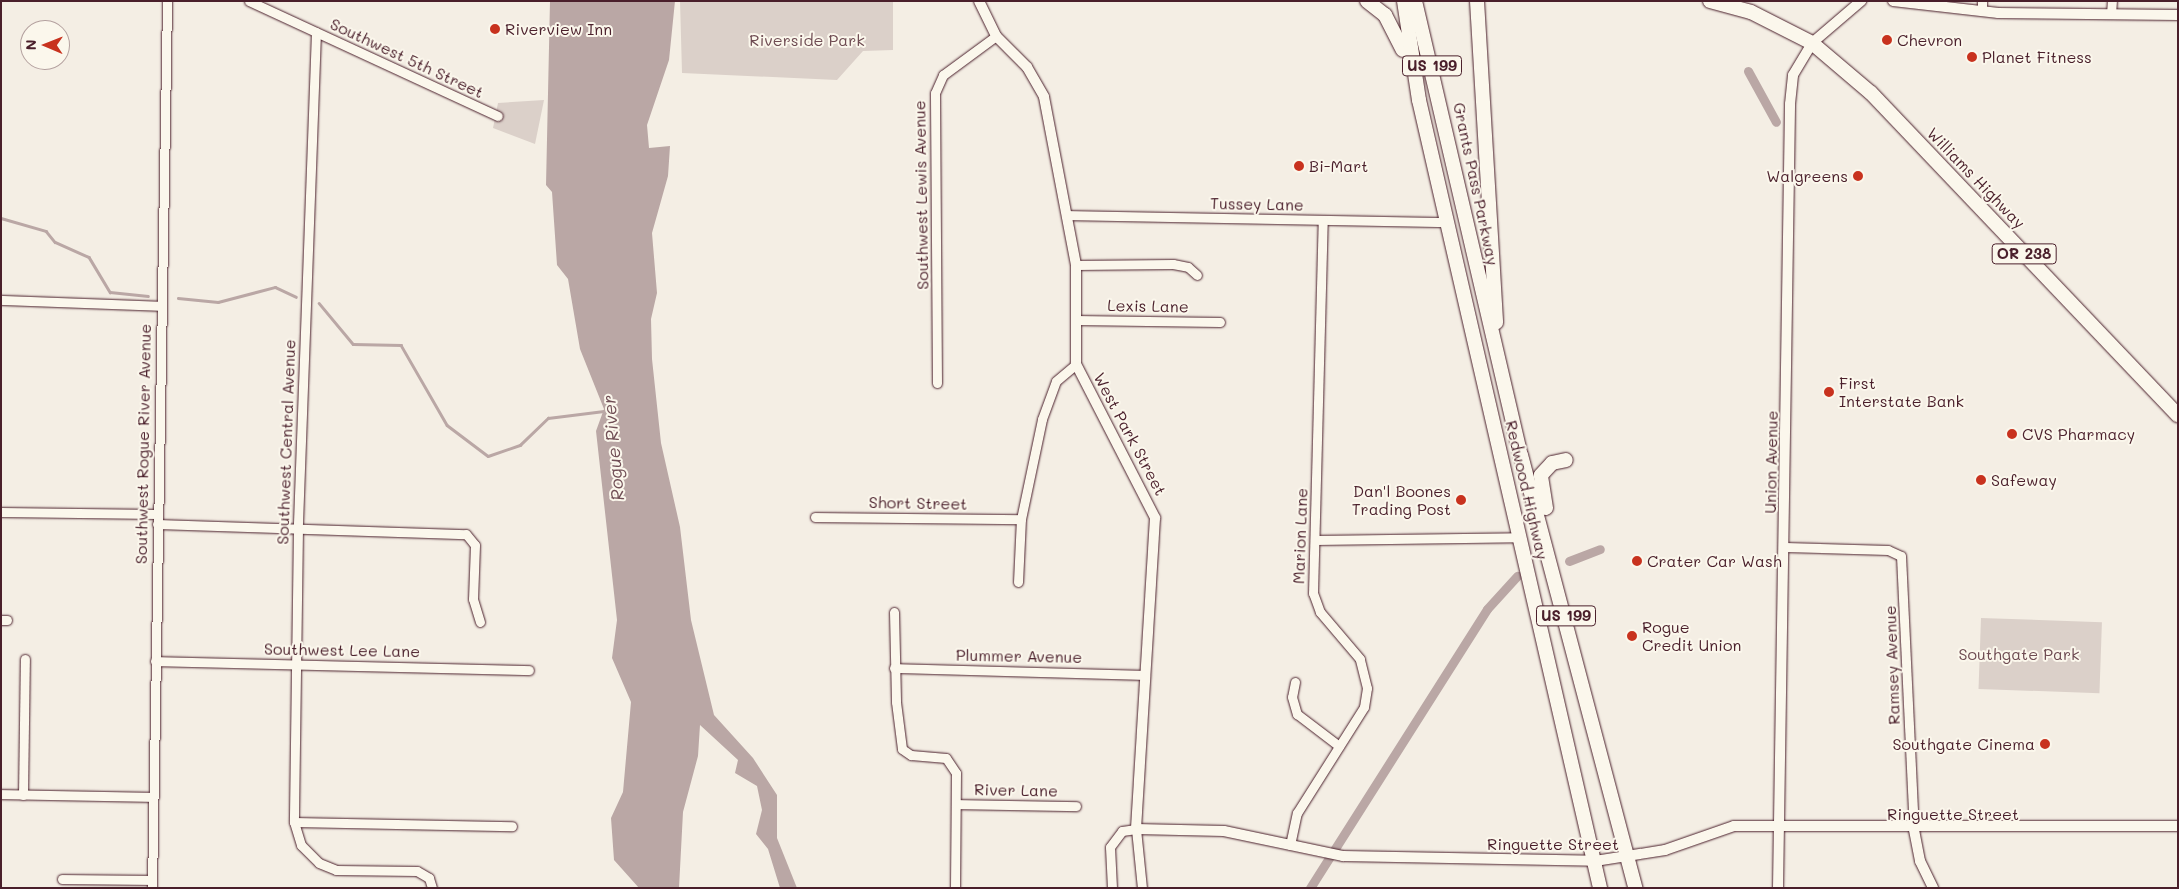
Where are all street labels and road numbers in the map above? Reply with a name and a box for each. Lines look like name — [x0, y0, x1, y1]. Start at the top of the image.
street label: Southwest 5th Street — [327, 14, 487, 102]
road number: US 199 — [1401, 54, 1463, 78]
street label: Southwest Lewis Avenue — [910, 100, 932, 290]
street label: Grants Pass Parkway — [1449, 101, 1503, 267]
street label: Williams Highway — [1923, 124, 2029, 232]
street label: Tussey Lane — [1210, 194, 1304, 214]
road number: OR 238 — [1992, 242, 2056, 266]
street label: Lexis Lane — [1107, 296, 1189, 316]
street label: Southwest Rogue River Avenue — [131, 324, 155, 564]
street label: Southwest Central Avenue — [273, 339, 299, 545]
street label: West Park Street — [1090, 369, 1170, 499]
street label: Union Avenue — [1761, 410, 1781, 514]
street label: Redwood Highway — [1502, 419, 1552, 561]
street label: Marion Lane — [1289, 488, 1311, 584]
street label: Short Street — [869, 493, 967, 513]
road number: US 199 — [1535, 604, 1597, 628]
street label: Ramsey Avenue — [1880, 605, 1904, 725]
street label: Southwest Lee Lane — [264, 639, 420, 661]
street label: Plummer Avenue — [956, 645, 1082, 667]
street label: River Lane — [974, 780, 1058, 800]
street label: Ringuette Street — [1887, 804, 2019, 824]
street label: Ringuette Street — [1487, 834, 1619, 854]

